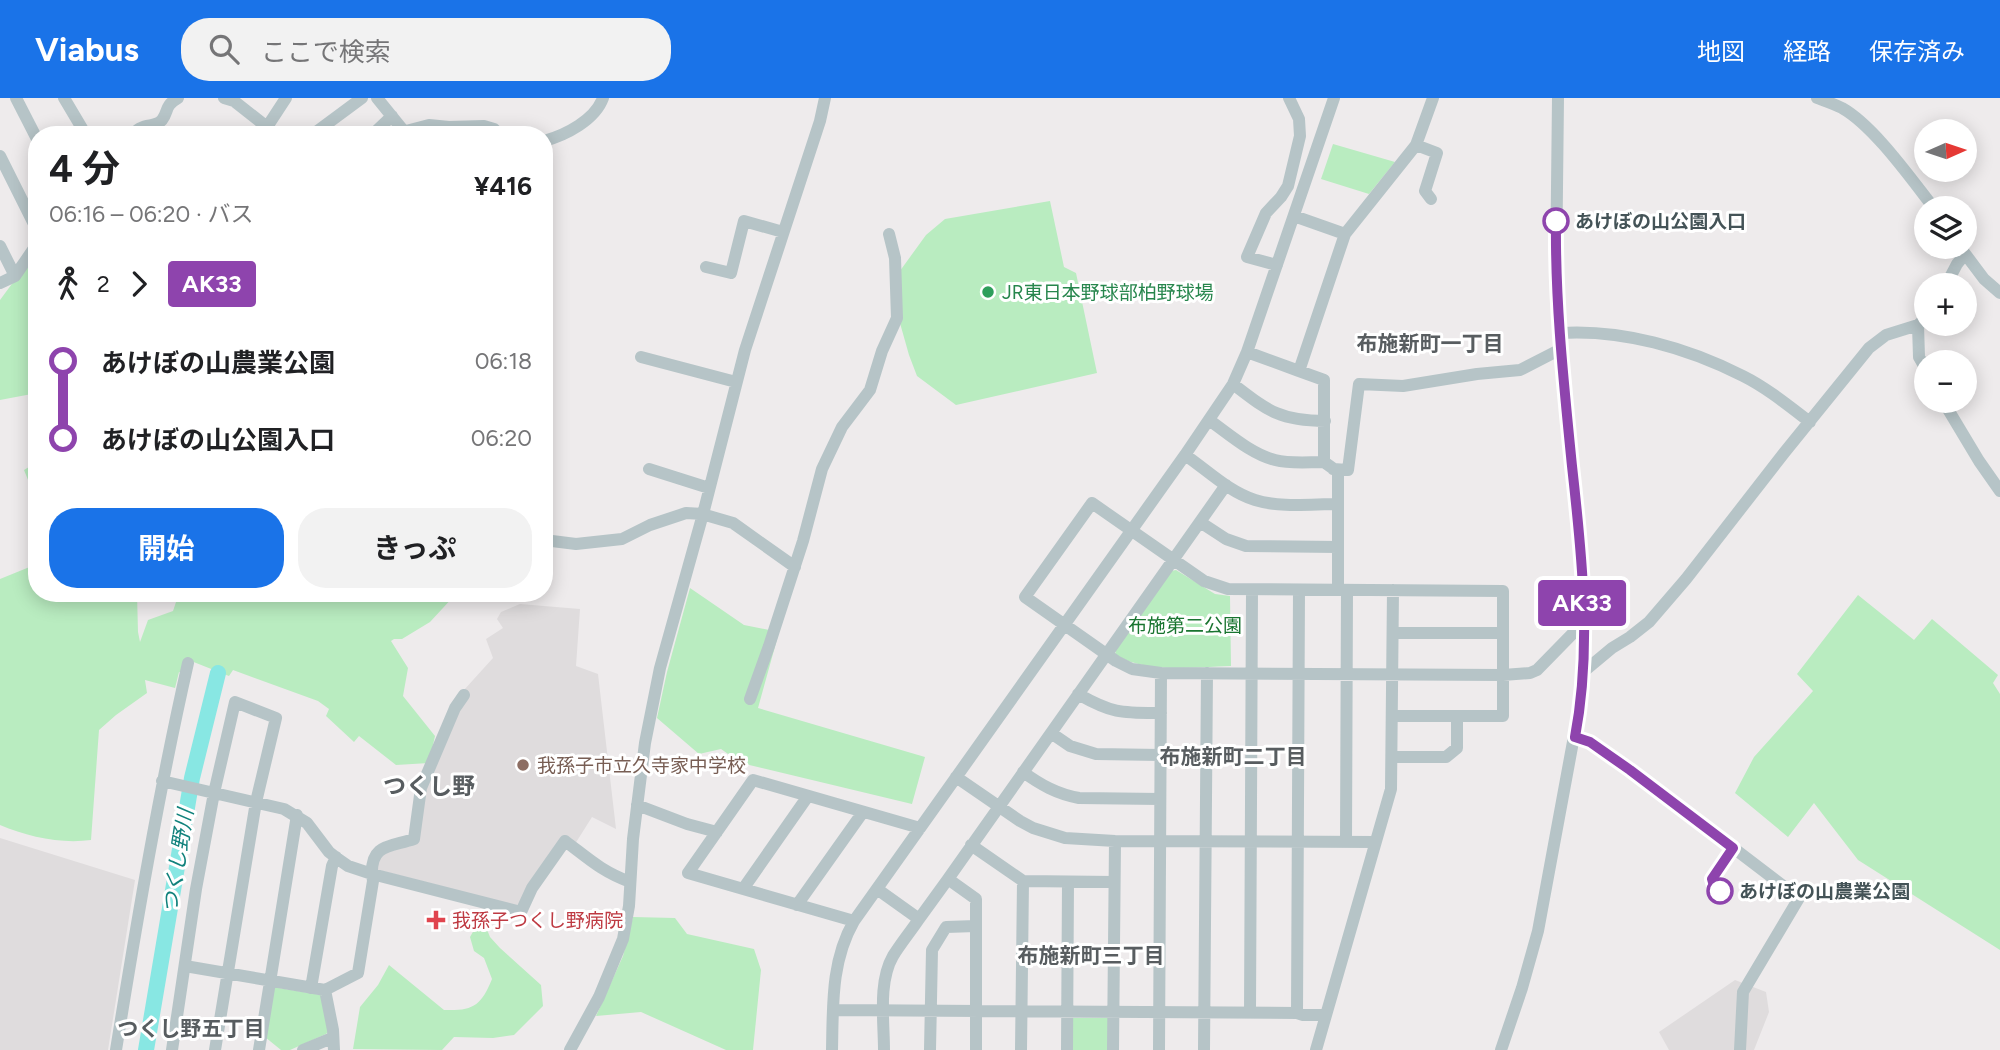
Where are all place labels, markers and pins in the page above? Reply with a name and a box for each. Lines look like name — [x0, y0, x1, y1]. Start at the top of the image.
marker: あけぼの山公園入口 — [1543, 208, 1569, 234]
place label: あけぼの山公園入口 — [1575, 210, 1746, 233]
place label: JR東日本野球部柏野球場 — [1002, 281, 1214, 304]
marker: JR東日本野球部柏野球場 — [980, 284, 996, 300]
place label: 我孫子市立久寺家中学校 — [537, 754, 746, 777]
marker: 我孫子市立久寺家中学校 — [515, 757, 531, 773]
marker: あけぼの山農業公園 — [1707, 878, 1733, 904]
place label: あけぼの山農業公園 — [1739, 880, 1910, 903]
place label: 我孫子つくし野病院 — [452, 909, 623, 932]
marker: 我孫子つくし野病院 — [426, 910, 446, 930]

